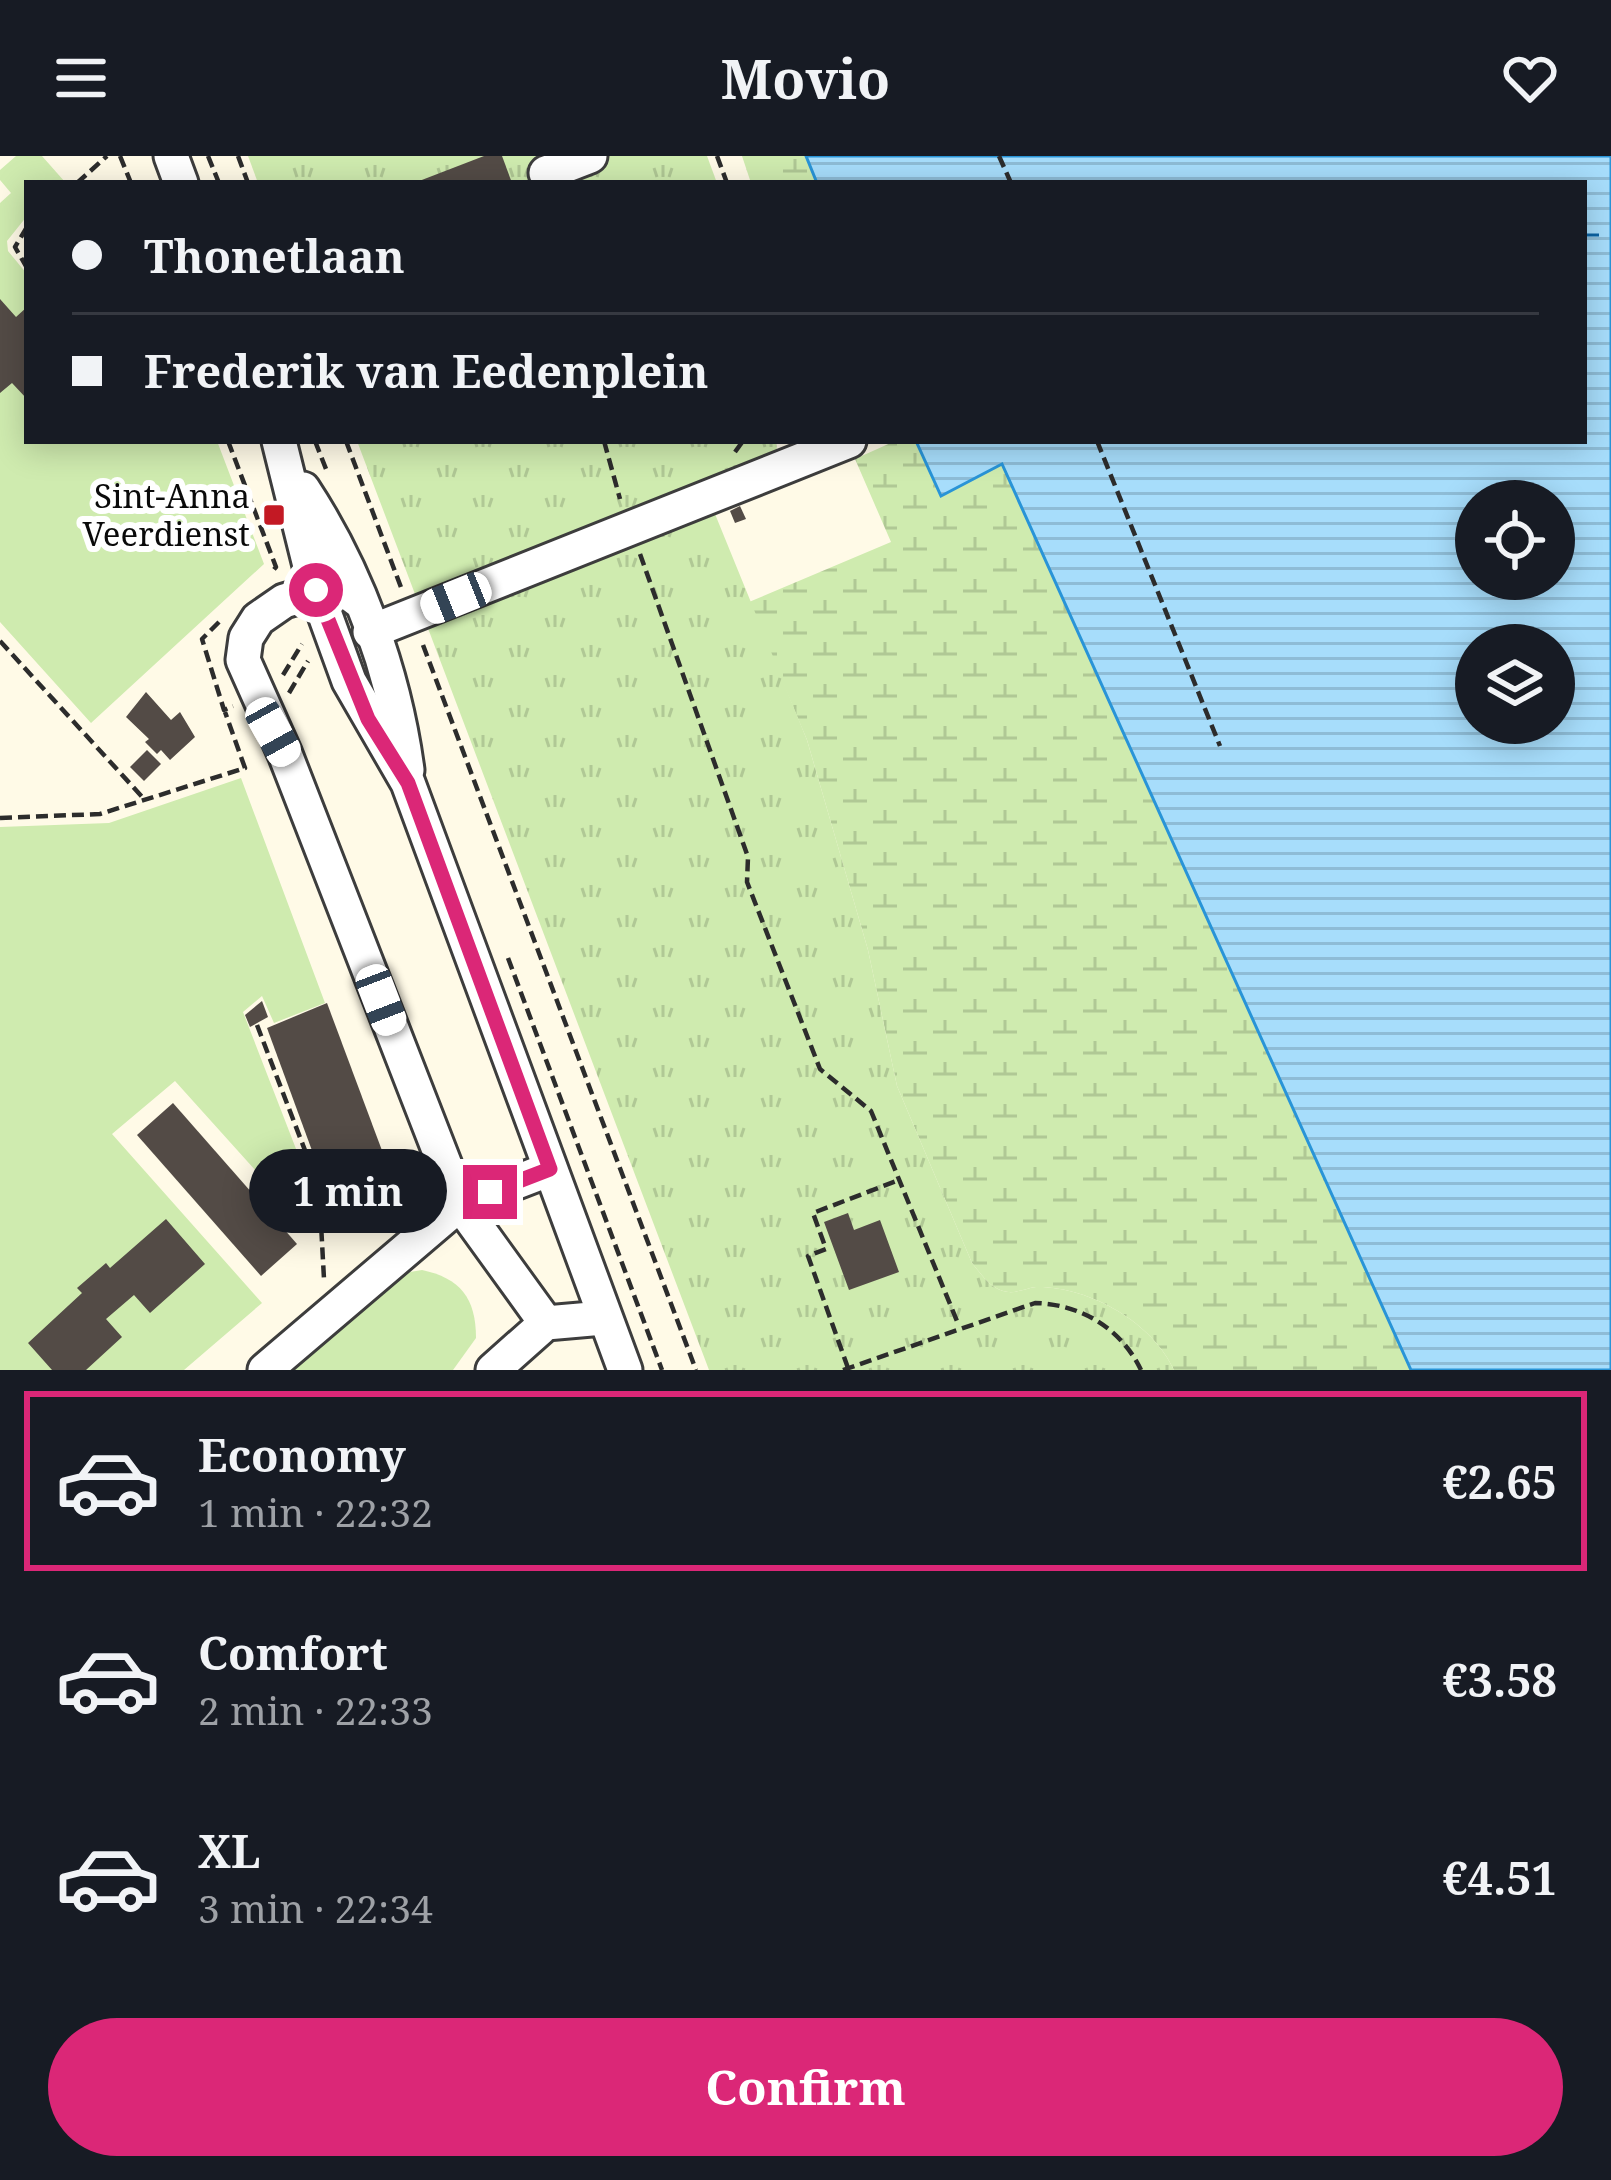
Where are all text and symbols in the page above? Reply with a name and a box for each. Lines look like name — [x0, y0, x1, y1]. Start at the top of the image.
text: Movio — [721, 41, 890, 115]
icon: menu — [48, 45, 114, 111]
icon: heart — [1497, 45, 1563, 111]
text: Thonetlaan — [144, 225, 405, 286]
text: Frederik van Eedenplein — [144, 340, 708, 401]
place label: Sint-Anna Veerdienst — [83, 473, 250, 556]
map controls — [1455, 480, 1575, 744]
button: locate — [1455, 480, 1575, 600]
marker: Sint-Anna Veerdienst — [261, 502, 287, 528]
route start — [289, 563, 343, 617]
car — [416, 568, 496, 628]
button: layers — [1455, 624, 1575, 744]
car — [240, 692, 306, 772]
car — [351, 960, 411, 1040]
callout: 1 min — [250, 1150, 448, 1234]
text: 1 min — [293, 1164, 403, 1217]
route end — [463, 1165, 517, 1219]
text: Economy — [198, 1424, 406, 1485]
icon: car — [54, 1427, 162, 1535]
text: €2.65 — [1442, 1451, 1557, 1512]
text: 1 min · 22:32 — [198, 1485, 433, 1538]
text: Comfort — [198, 1622, 388, 1683]
icon: car — [54, 1625, 162, 1733]
text: €3.58 — [1442, 1649, 1557, 1710]
text: 2 min · 22:33 — [198, 1683, 433, 1736]
text: XL — [198, 1820, 260, 1881]
icon: car — [54, 1823, 162, 1931]
text: €4.51 — [1442, 1847, 1557, 1908]
text: 3 min · 22:34 — [198, 1881, 433, 1934]
button: Confirm — [48, 2018, 1563, 2156]

